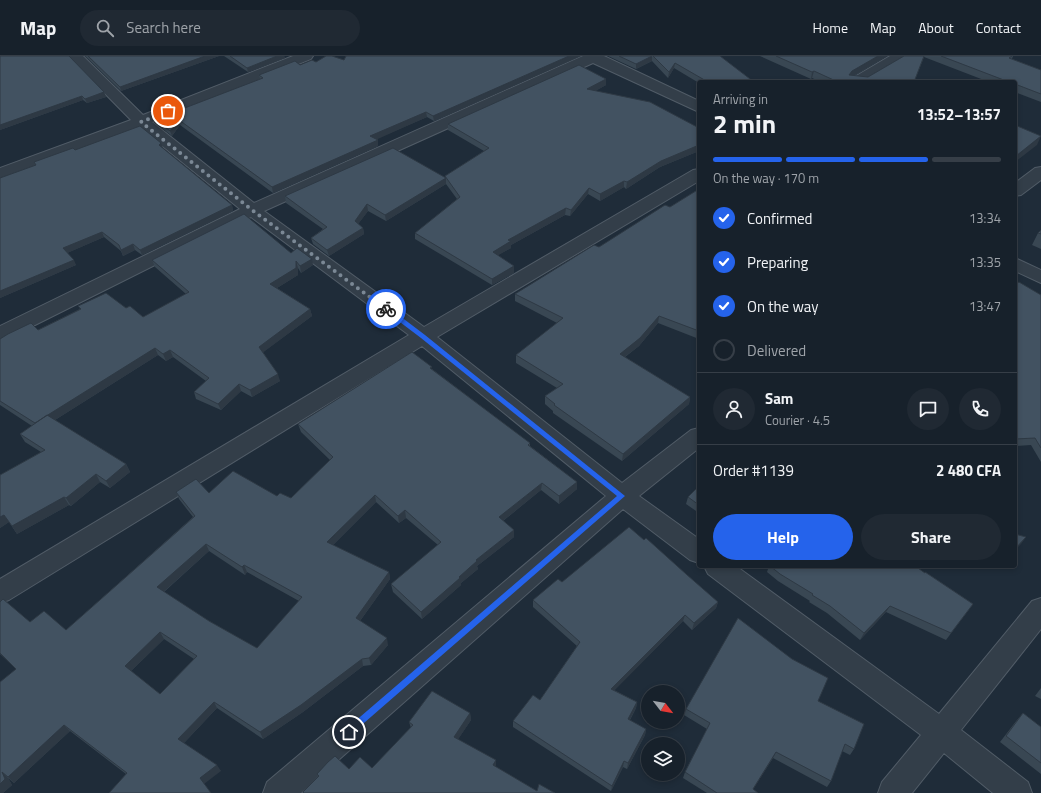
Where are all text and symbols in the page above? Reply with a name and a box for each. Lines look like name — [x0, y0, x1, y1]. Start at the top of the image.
search box — [80, 10, 360, 46]
text: Map — [20, 13, 56, 42]
text: Search here — [126, 16, 201, 39]
icon: search — [94, 17, 116, 39]
text: Home — [813, 17, 848, 38]
text: Map — [870, 17, 896, 38]
text: About — [918, 17, 954, 38]
text: Contact — [976, 17, 1021, 38]
text: Arriving in — [713, 89, 768, 109]
pin — [151, 94, 185, 128]
icon: bag — [157, 100, 179, 122]
text: 13:52–13:57 — [917, 103, 1001, 126]
text: 2 min — [713, 104, 776, 143]
text: On the way · 170 m — [713, 168, 819, 188]
icon: check — [713, 207, 735, 229]
text: Confirmed — [747, 207, 812, 230]
text: 13:34 — [969, 208, 1001, 228]
icon: check — [713, 251, 735, 273]
text: Preparing — [747, 251, 808, 274]
text: 13:35 — [969, 252, 1001, 272]
courier — [366, 289, 406, 329]
icon: check — [713, 295, 735, 317]
text: On the way — [747, 295, 819, 318]
text: 13:47 — [969, 296, 1001, 316]
icon: bike — [375, 298, 397, 320]
text: Delivered — [747, 339, 806, 362]
text: Sam — [765, 387, 793, 410]
button: person — [713, 388, 755, 430]
button: chat — [907, 388, 949, 430]
button: phone — [959, 388, 1001, 430]
text: Courier · 4.5 — [765, 410, 830, 430]
text: Order #1139 — [713, 459, 794, 482]
text: 2 480 CFA — [936, 459, 1001, 482]
button: Help — [713, 514, 853, 560]
button: Share — [861, 514, 1001, 560]
north arrow — [641, 685, 685, 729]
map controls — [641, 685, 685, 781]
pin — [332, 715, 366, 749]
icon: home — [338, 721, 360, 743]
button: layers — [641, 737, 685, 781]

